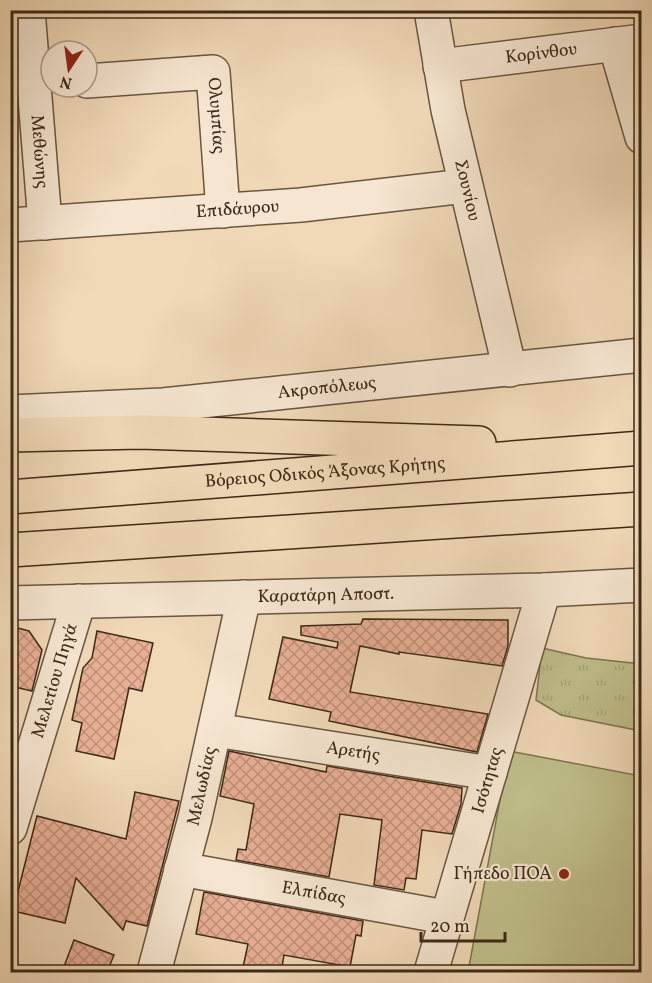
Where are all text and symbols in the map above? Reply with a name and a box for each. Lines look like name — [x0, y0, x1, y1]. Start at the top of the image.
street label: Κορίνθου — [504, 37, 579, 70]
north arrow — [39, 39, 99, 99]
text: N — [58, 70, 74, 94]
street label: Ολυμπίας — [201, 76, 231, 155]
street label: Μεθώνης — [24, 114, 55, 189]
street label: Σουνίου — [448, 157, 486, 223]
street label: Επιδάυρου — [195, 194, 280, 225]
street label: Ακροπόλεως — [276, 370, 377, 405]
street label: Βόρειος Οδικός Άξονας Κρήτης — [204, 451, 446, 494]
street label: Καρατάρη Αποστ. — [257, 581, 394, 609]
street label: Μελετίου Πηγά — [26, 620, 84, 741]
street label: Αρετής — [325, 735, 382, 768]
street label: Μελωδίας — [181, 744, 223, 828]
street label: Ισότητας — [466, 744, 509, 817]
place label: Γήπεδο ΠΟΑ — [453, 862, 552, 887]
marker: Γήπεδο ΠΟΑ — [557, 867, 571, 881]
street label: Ελπίδας — [280, 875, 348, 911]
scale bar — [421, 905, 505, 943]
text: 20 m — [430, 915, 470, 940]

